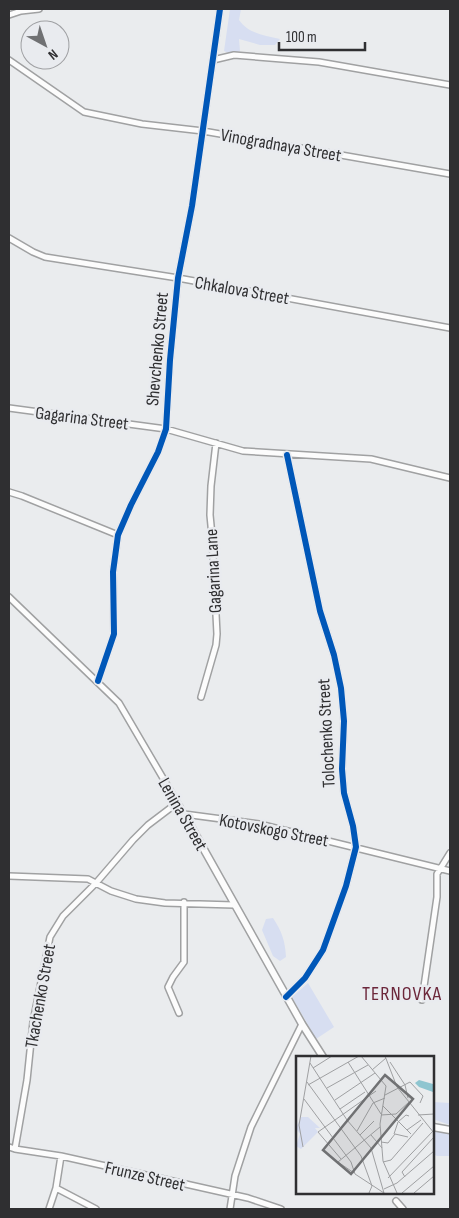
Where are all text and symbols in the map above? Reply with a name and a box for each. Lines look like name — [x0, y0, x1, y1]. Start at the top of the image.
north arrow — [20, 20, 70, 70]
scale bar — [279, 20, 365, 52]
text: 100 m — [286, 28, 317, 47]
text: N — [45, 46, 61, 63]
street label: Vinogradnaya Street — [219, 125, 343, 167]
street label: Chkalova Street — [193, 272, 291, 309]
street label: Shevchenko Street — [142, 291, 173, 407]
street label: Gagarina Street — [34, 402, 130, 435]
street label: Gagarina Lane — [201, 528, 226, 614]
street label: Tolochenko Street — [313, 677, 340, 788]
street label: Lenina Street — [153, 774, 212, 855]
street label: Kotovskogo Street — [218, 810, 331, 851]
street label: Tkachenko Street — [21, 942, 60, 1050]
district label: TERNOVKA — [362, 982, 442, 1006]
inset map — [296, 1056, 434, 1193]
street label: Frunze Street — [103, 1157, 187, 1196]

